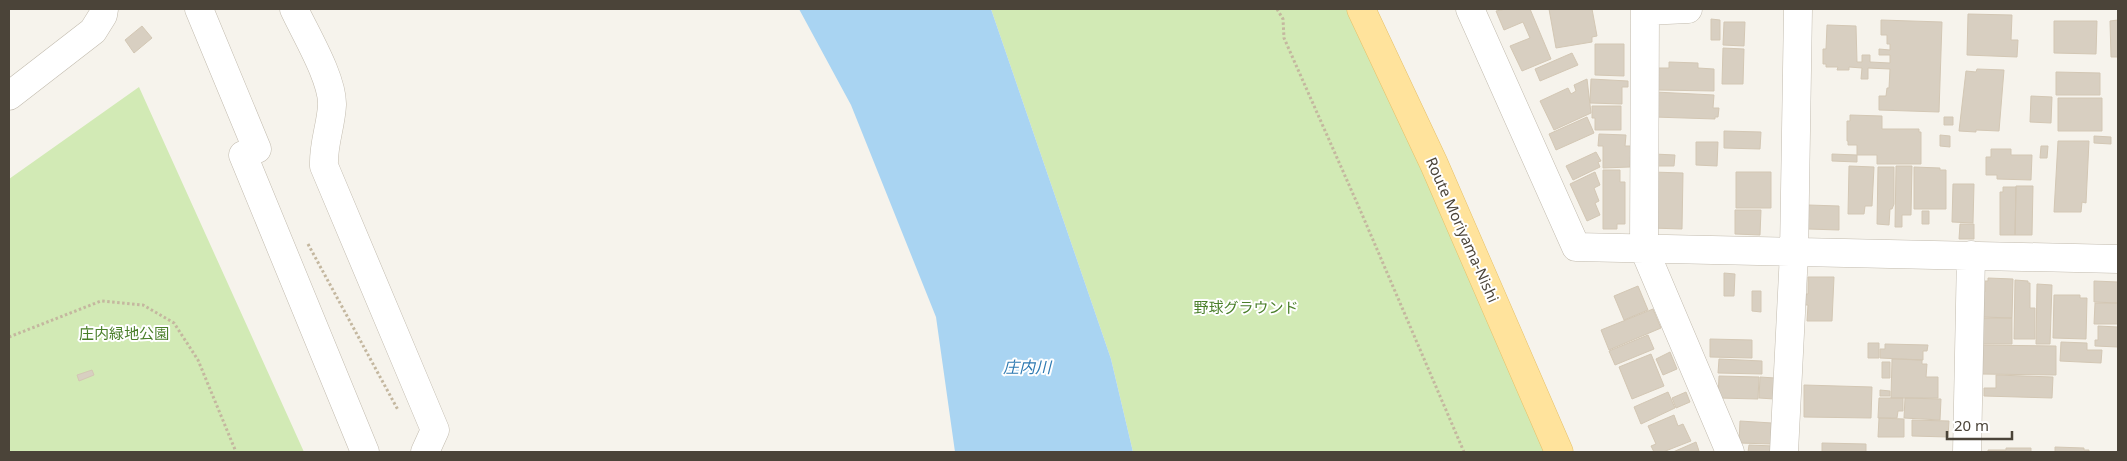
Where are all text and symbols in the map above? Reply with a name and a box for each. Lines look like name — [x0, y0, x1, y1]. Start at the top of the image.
street label: Route Moriyama-Nishi — [1422, 154, 1504, 305]
park label: 野球グラウンド — [1193, 297, 1299, 317]
park label: 庄内緑地公園 — [79, 323, 169, 343]
water label: 庄内川 — [1003, 356, 1053, 378]
scale bar — [1947, 408, 2012, 440]
text: 20 m — [1954, 415, 1989, 435]

